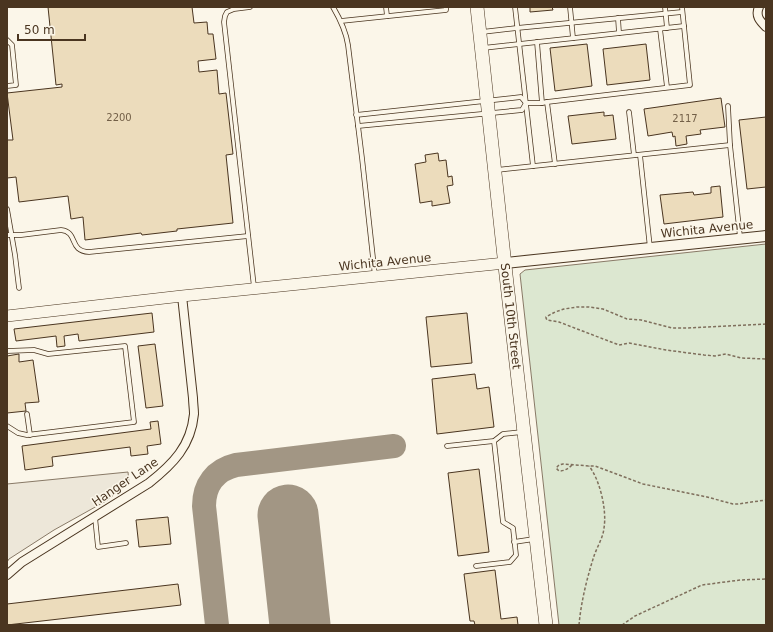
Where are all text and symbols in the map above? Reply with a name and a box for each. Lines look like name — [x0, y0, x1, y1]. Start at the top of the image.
scale bar — [18, 16, 85, 42]
text: 50 m — [24, 23, 55, 37]
house number: 2200 — [106, 112, 132, 123]
house number: 2117 — [672, 113, 698, 124]
street label: Wichita Avenue — [660, 217, 754, 241]
street label: Wichita Avenue — [338, 250, 432, 274]
street label: South 10th Street — [498, 262, 524, 370]
street label: Hanger Lane — [89, 455, 161, 509]

